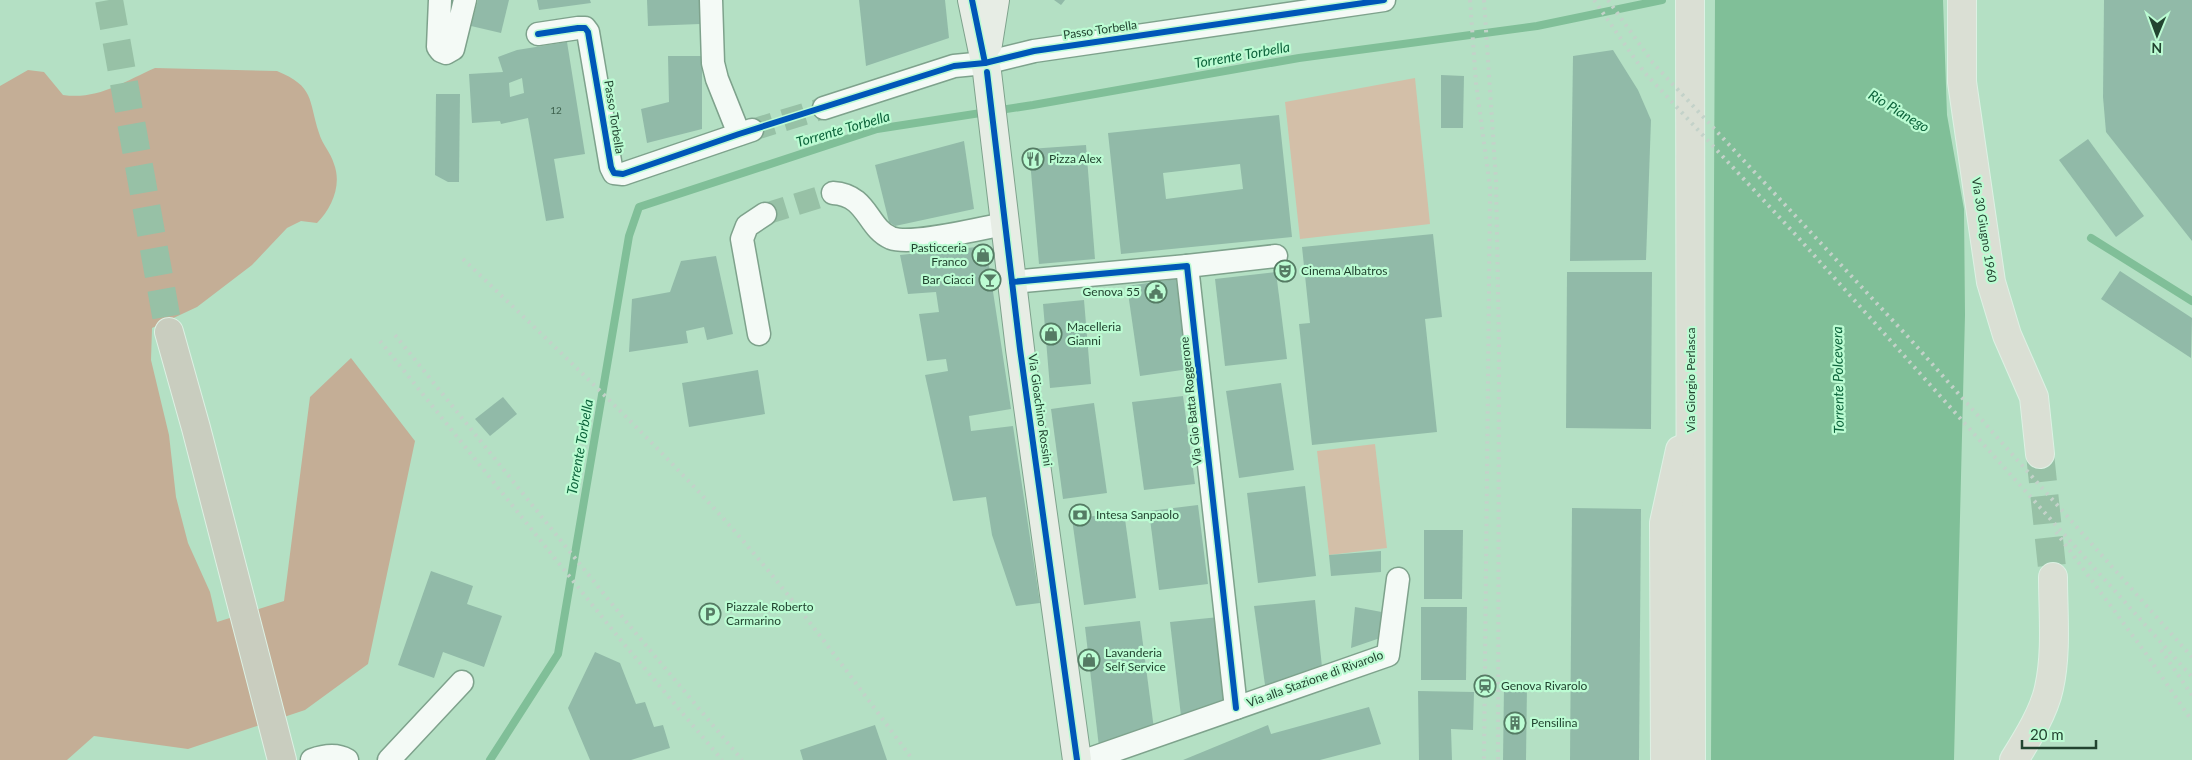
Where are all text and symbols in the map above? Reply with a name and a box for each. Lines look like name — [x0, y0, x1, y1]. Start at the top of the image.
north arrow — [2132, 10, 2182, 60]
street label: Passo Torbella — [1062, 17, 1138, 42]
water label: Torrente Torbella — [1193, 38, 1291, 71]
text: N — [2151, 40, 2162, 57]
street label: Passo Torbella — [601, 79, 628, 155]
water label: Rio Pianego — [1866, 86, 1933, 135]
house number: 12 — [550, 104, 562, 116]
water label: Torrente Torbella — [794, 107, 892, 150]
restaurant icon: Pizza Alex — [1021, 147, 1045, 171]
place label: Pizza Alex — [1049, 151, 1102, 166]
street label: Via 30 Giugno 1960 — [1969, 176, 2000, 283]
place label: Pasticceria Franco — [911, 240, 967, 269]
shop icon: Pasticceria Franco — [971, 243, 995, 267]
theatre icon: Cinema Albatros — [1273, 259, 1297, 283]
place label: Cinema Albatros — [1301, 263, 1387, 278]
bar icon: Bar Ciacci — [978, 268, 1002, 292]
place label: Bar Ciacci — [922, 272, 974, 287]
public building icon: Genova 55 — [1144, 280, 1168, 304]
place label: Genova 55 — [1083, 284, 1140, 299]
place label: Macelleria Gianni — [1067, 319, 1121, 348]
shop icon: Macelleria Gianni — [1039, 322, 1063, 346]
water label: Torrente Polcevera — [1828, 326, 1847, 434]
street label: Via Giorgio Perlasca — [1683, 327, 1698, 432]
street label: Via Gio Batta Roggerone — [1176, 336, 1205, 466]
street label: Via Gioachino Rossini — [1025, 353, 1056, 467]
water label: Torrente Torbella — [563, 398, 596, 496]
bank icon: Intesa Sanpaolo — [1068, 503, 1092, 527]
place label: Intesa Sanpaolo — [1096, 507, 1179, 522]
place label: Piazzale Roberto Carmarino — [726, 599, 814, 628]
parking icon: Piazzale Roberto Carmarino — [698, 602, 722, 626]
place label: Lavanderia Self Service — [1105, 645, 1166, 674]
street label: Via alla Stazione di Rivarolo — [1245, 647, 1385, 710]
shop icon: Lavanderia Self Service — [1077, 648, 1101, 672]
station icon: Genova Rivarolo — [1473, 674, 1497, 698]
place label: Genova Rivarolo — [1501, 678, 1588, 693]
building icon: Pensilina — [1503, 711, 1527, 735]
place label: Pensilina — [1531, 715, 1577, 730]
scale bar — [2022, 718, 2096, 750]
text: 20 m — [2030, 725, 2064, 743]

